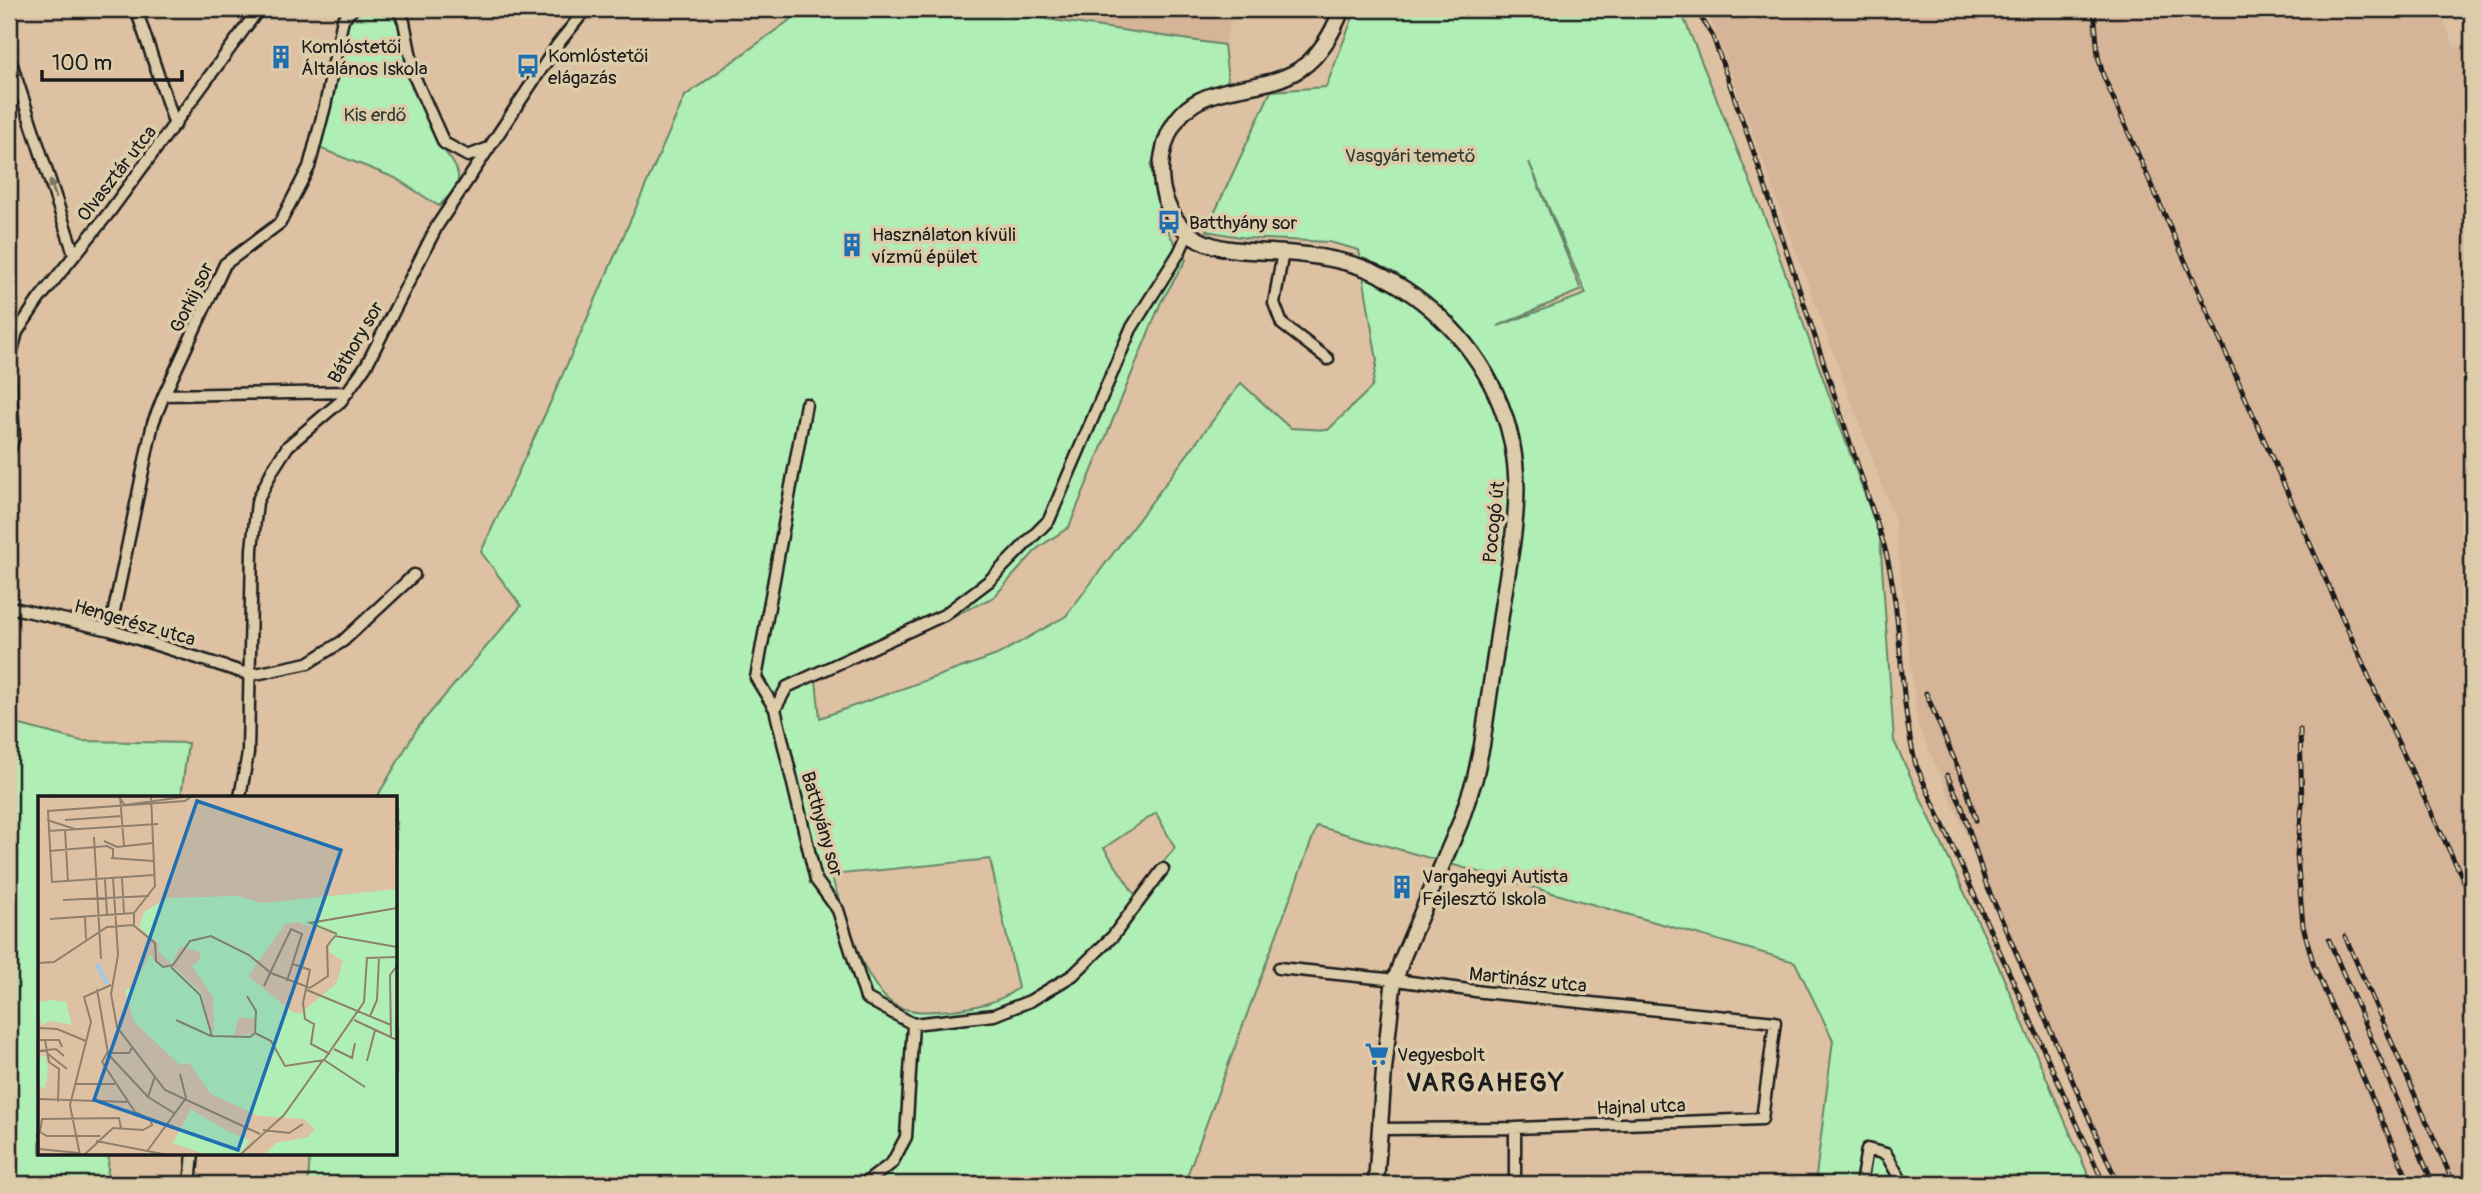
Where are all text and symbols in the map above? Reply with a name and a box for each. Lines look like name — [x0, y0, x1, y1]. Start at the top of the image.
place label: Komlóstetői Általános Iskola — [301, 35, 428, 81]
scale bar — [42, 38, 182, 82]
building icon: Komlóstetői Általános Iskola — [267, 43, 295, 71]
place label: Komlóstetői elágazás — [548, 44, 648, 90]
text: 100 m — [52, 50, 112, 77]
bus stop icon: Komlóstetői elágazás — [514, 52, 542, 80]
park label: Kis erdő — [344, 103, 406, 127]
street label: Olvasztár utca — [72, 121, 162, 227]
park label: Vasgyári temető — [1345, 144, 1475, 168]
one-way arrow — [47, 178, 58, 199]
bus stop icon: Batthyány sor — [1155, 208, 1183, 236]
place label: Batthyány sor — [1189, 211, 1298, 235]
place label: Használaton kívüli vízmű épület — [871, 223, 1016, 269]
building icon: Használaton kívüli vízmű épület — [838, 231, 866, 259]
street label: Gorkij sor — [165, 258, 219, 337]
street label: Báthory sor — [323, 297, 389, 388]
street label: Pocogó út — [1478, 480, 1510, 564]
street label: Hengerész utca — [71, 594, 198, 652]
street label: Batthyány sor — [796, 769, 849, 880]
inset map — [38, 796, 397, 1154]
place label: Vargahegyi Autista Fejlesztő Iskola — [1422, 865, 1568, 911]
building icon: Vargahegyi Autista Fejlesztő Iskola — [1388, 873, 1416, 901]
street label: Martinász utca — [1468, 962, 1588, 998]
supermarket icon: Vegyesbolt — [1363, 1040, 1391, 1068]
place label: Vegyesbolt — [1397, 1043, 1485, 1067]
district label: VARGAHEGY — [1406, 1067, 1566, 1099]
street label: Hajnal utca — [1596, 1093, 1686, 1121]

